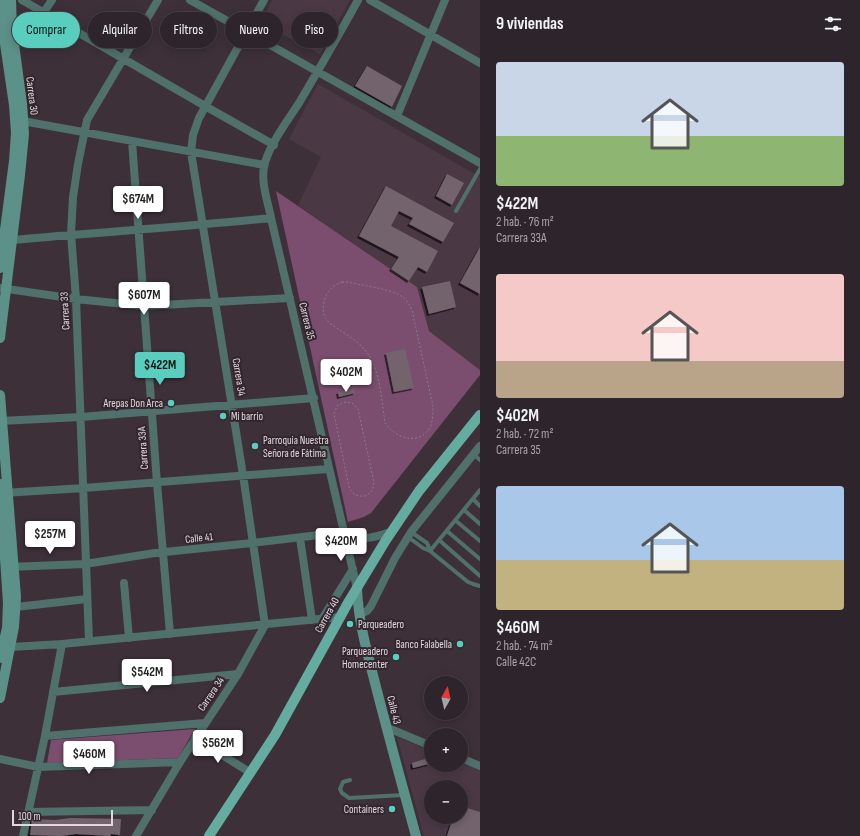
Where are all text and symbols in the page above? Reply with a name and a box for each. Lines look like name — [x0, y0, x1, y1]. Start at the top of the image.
chip: Comprar — [12, 12, 80, 48]
chip: Alquilar — [88, 12, 152, 48]
chip: Filtros — [160, 12, 217, 48]
chip: Nuevo — [225, 12, 283, 48]
chip: Piso — [291, 12, 338, 48]
icon: filters — [822, 13, 844, 35]
text: 9 viviendas — [496, 14, 564, 34]
street label: Carrera 30 — [23, 76, 41, 116]
icon: home — [634, 88, 706, 160]
pin: $674M — [110, 186, 166, 220]
text: $674M — [122, 191, 154, 207]
text: $422M — [496, 194, 538, 214]
text: 2 hab. · 76 m² — [496, 214, 554, 230]
text: Carrera 33A — [496, 230, 547, 246]
pin: $607M — [116, 282, 172, 316]
text: $607M — [128, 287, 160, 303]
street label: Carrera 33 — [57, 291, 72, 330]
icon: home — [634, 300, 706, 372]
street label: Carrera 35 — [296, 301, 318, 341]
pin: $422M — [132, 352, 188, 386]
text: $422M — [144, 357, 176, 373]
street label: Carrera 34 — [230, 357, 248, 397]
pin: $402M — [318, 359, 374, 393]
text: $402M — [330, 364, 362, 380]
place label: Arepas Don Arca — [102, 397, 163, 410]
marker: Arepas Don Arca — [166, 398, 176, 408]
text: $402M — [496, 406, 539, 426]
place label: Mi barrio — [231, 410, 263, 423]
marker: Mi barrio — [218, 411, 228, 421]
street label: Carrera 33A — [135, 426, 151, 470]
text: 2 hab. · 72 m² — [496, 426, 553, 442]
place label: Parroquia Nuestra Señora de Fátima — [263, 434, 329, 460]
marker: Parroquia Nuestra Señora de Fátima — [250, 441, 260, 451]
text: Carrera 35 — [496, 442, 541, 458]
icon: home — [634, 512, 706, 584]
pin: $257M — [22, 521, 78, 555]
text: $257M — [34, 526, 66, 542]
pin: $420M — [313, 528, 369, 562]
street label: Calle 41 — [184, 530, 214, 546]
text: $420M — [325, 533, 357, 549]
street label: Carrera 40 — [312, 595, 342, 635]
place label: Parqueadero — [358, 618, 405, 631]
text: $460M — [496, 618, 539, 638]
marker: Parqueadero — [345, 619, 355, 629]
place label: Banco Falabella — [396, 638, 452, 651]
text: 2 hab. · 74 m² — [496, 638, 553, 654]
marker: Banco Falabella — [455, 639, 465, 649]
place label: Parqueadero Homecenter — [342, 645, 388, 671]
marker: Parqueadero Homecenter — [391, 652, 401, 662]
text: Calle 42C — [496, 654, 536, 670]
pin: $542M — [119, 659, 175, 693]
text: $542M — [131, 664, 163, 680]
street label: Carrera 34 — [195, 674, 227, 713]
north arrow — [424, 676, 468, 720]
map controls — [424, 676, 468, 824]
street label: Calle 43 — [384, 694, 404, 726]
button: + — [424, 728, 468, 772]
pin: $562M — [190, 730, 246, 764]
text: $562M — [202, 735, 234, 751]
pin: $460M — [61, 741, 117, 775]
text: $460M — [72, 746, 106, 762]
button: − — [424, 780, 468, 824]
place label: Containers — [344, 803, 384, 816]
marker: Containers — [387, 804, 397, 814]
scale bar — [12, 808, 113, 827]
text: 100 m — [18, 810, 40, 823]

